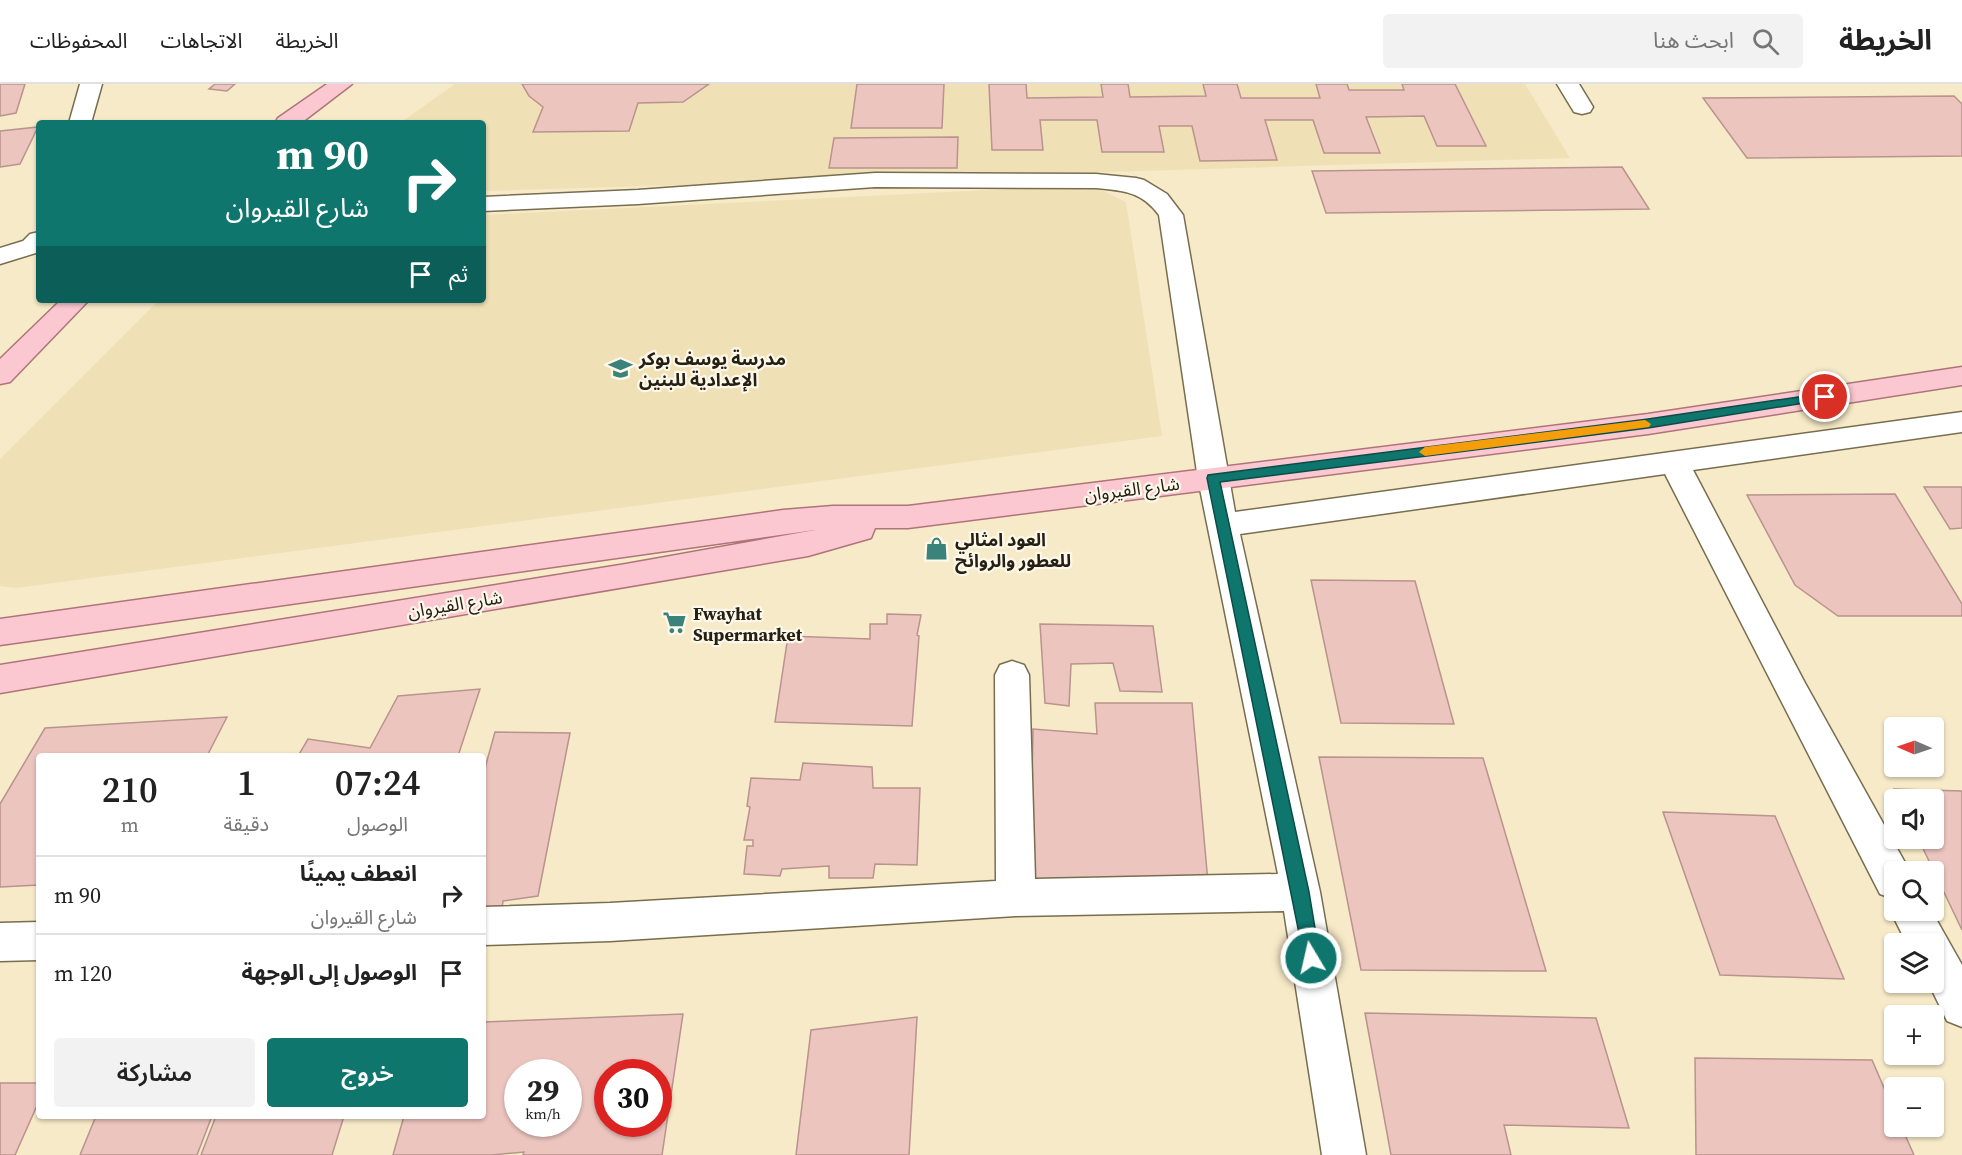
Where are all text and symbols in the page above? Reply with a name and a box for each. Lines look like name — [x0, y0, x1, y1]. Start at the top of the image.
search box — [1383, 14, 1803, 68]
text: الخريطة — [1839, 21, 1932, 59]
text: ابحث هنا — [1653, 25, 1734, 55]
icon: search — [1749, 25, 1782, 58]
text: المحفوظات — [30, 26, 127, 55]
text: الاتجاهات — [160, 26, 242, 55]
text: الخريطة — [275, 26, 338, 55]
text: 90 m — [276, 125, 369, 183]
icon: right — [390, 144, 468, 222]
text: شارع القيروان — [226, 189, 369, 226]
icon: arrive — [404, 258, 437, 291]
text: ثم — [449, 259, 468, 289]
place label: مدرسة يوسف بوكر الإعدادية للبنين — [638, 346, 786, 392]
school or university icon: مدرسة يوسف بوكر الإعدادية للبنين — [608, 355, 634, 381]
pin — [1799, 371, 1850, 422]
icon: arrive — [1808, 380, 1841, 413]
street label: شارع القيروان — [1083, 471, 1181, 509]
place label: العود امثالي للعطور والروائح — [955, 527, 1071, 574]
shop icon: العود امثالي للعطور والروائح — [924, 536, 950, 562]
street label: شارع القيروان — [406, 584, 505, 626]
place label: Fwayhat Supermarket — [693, 601, 803, 647]
supermarket icon: Fwayhat Supermarket — [662, 610, 688, 636]
north arrow — [1884, 717, 1944, 777]
map controls — [1884, 717, 1944, 1137]
text: 1 — [237, 758, 256, 807]
text: 07:24 — [335, 758, 420, 807]
text: 210 — [102, 765, 158, 814]
button: sound — [1884, 789, 1944, 849]
text: دقيقة — [223, 810, 269, 838]
text: الوصول — [347, 810, 408, 838]
text: m — [121, 811, 139, 839]
text: انعطف يمينًا — [300, 858, 417, 888]
button: search — [1884, 861, 1944, 921]
icon: right — [435, 879, 468, 912]
text: 90 m — [54, 880, 101, 910]
text: شارع القيروان — [311, 903, 417, 931]
position arrow — [1279, 926, 1343, 990]
button: layers — [1884, 933, 1944, 993]
text: الوصول إلى الوجهة — [241, 957, 417, 987]
icon: arrive — [435, 957, 468, 990]
text: 120 m — [54, 958, 112, 988]
button: + — [1884, 1005, 1944, 1065]
button: مشاركة — [54, 1038, 255, 1107]
button: خروج — [267, 1038, 468, 1107]
speed limit sign: 30 — [594, 1059, 672, 1137]
text: 29 — [527, 1070, 559, 1111]
button: − — [1884, 1077, 1944, 1137]
text: km/h — [525, 1103, 561, 1124]

